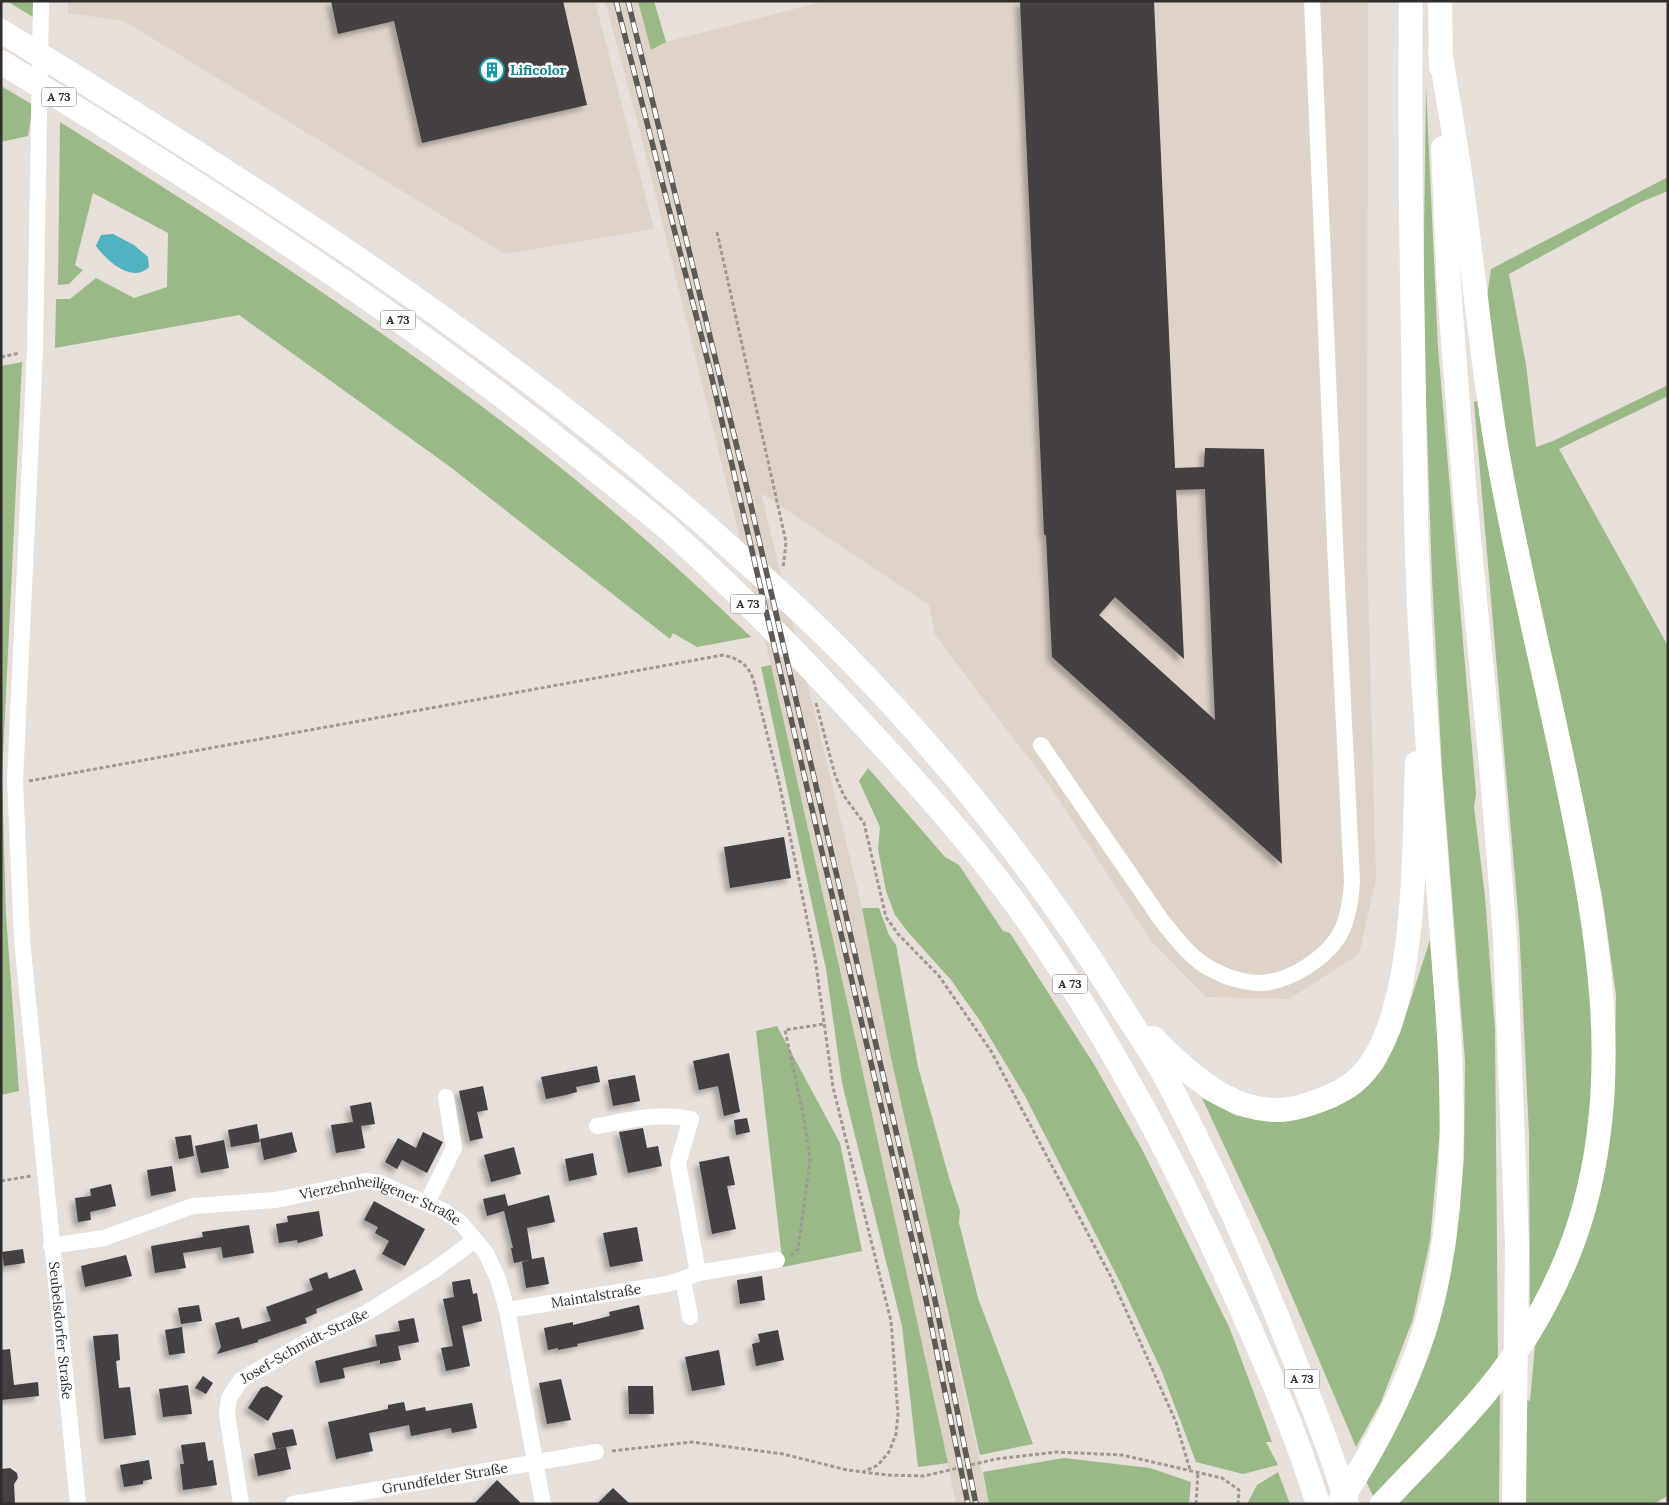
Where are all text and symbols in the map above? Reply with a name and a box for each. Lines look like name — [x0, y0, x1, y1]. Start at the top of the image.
building icon: Lificolor — [479, 57, 505, 83]
place label: Lificolor — [510, 61, 567, 79]
road number: A 73 — [42, 88, 76, 106]
road number: A 73 — [380, 310, 416, 330]
road number: A 73 — [730, 594, 766, 614]
road number: A 73 — [1052, 974, 1088, 994]
street label: Vierzehnheiligener Straße — [297, 1172, 465, 1229]
street label: Seubelsdorfer Straße — [45, 1261, 77, 1400]
street label: Maintalstraße — [549, 1279, 643, 1312]
street label: Josef-Schmidt-Straße — [236, 1304, 372, 1388]
road number: A 73 — [1284, 1370, 1320, 1388]
street label: Grundfelder Straße — [380, 1458, 509, 1498]

